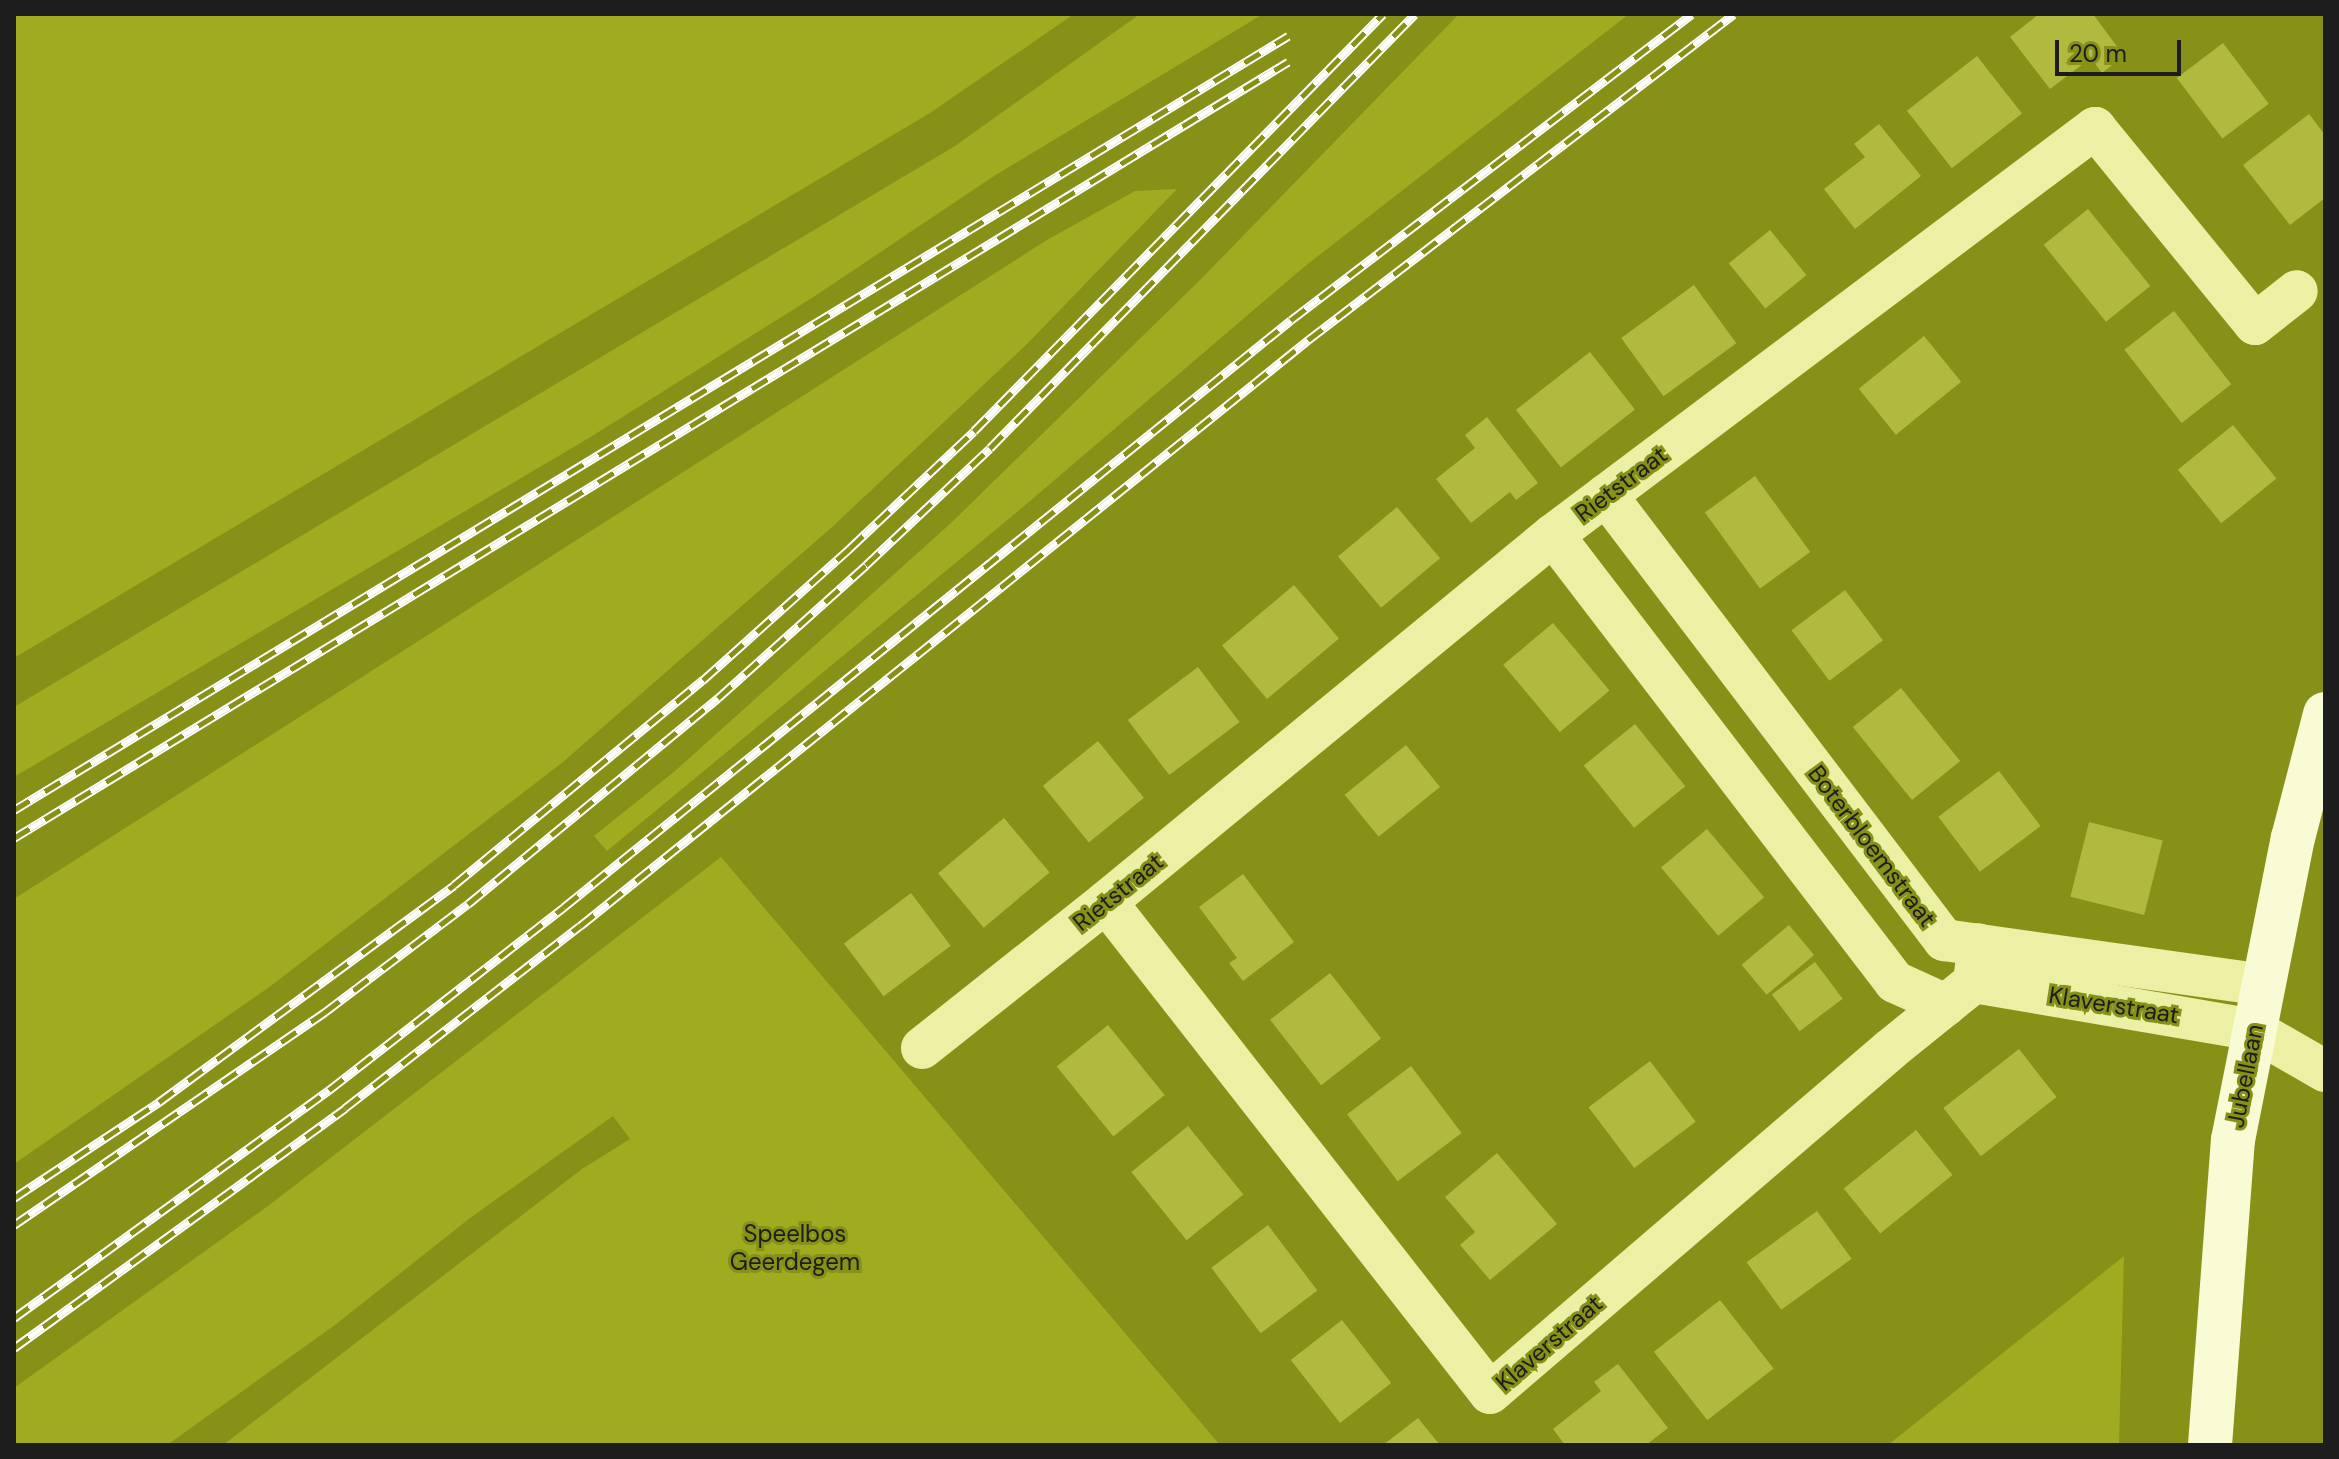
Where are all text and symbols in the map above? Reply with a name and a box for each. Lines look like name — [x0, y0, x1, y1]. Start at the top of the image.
scale bar — [2059, 24, 2185, 74]
text: 20 m — [2069, 38, 2127, 69]
street label: Rietstraat — [1569, 440, 1673, 528]
street label: Boterbloemstraat — [1802, 760, 1942, 932]
street label: Rietstraat — [1067, 847, 1169, 937]
street label: Klaverstraat — [2047, 980, 2181, 1030]
street label: Jubellaan — [2221, 1022, 2269, 1130]
park label: Speelbos Geerdegem — [730, 1220, 860, 1276]
street label: Klaverstraat — [1490, 1289, 1608, 1397]

